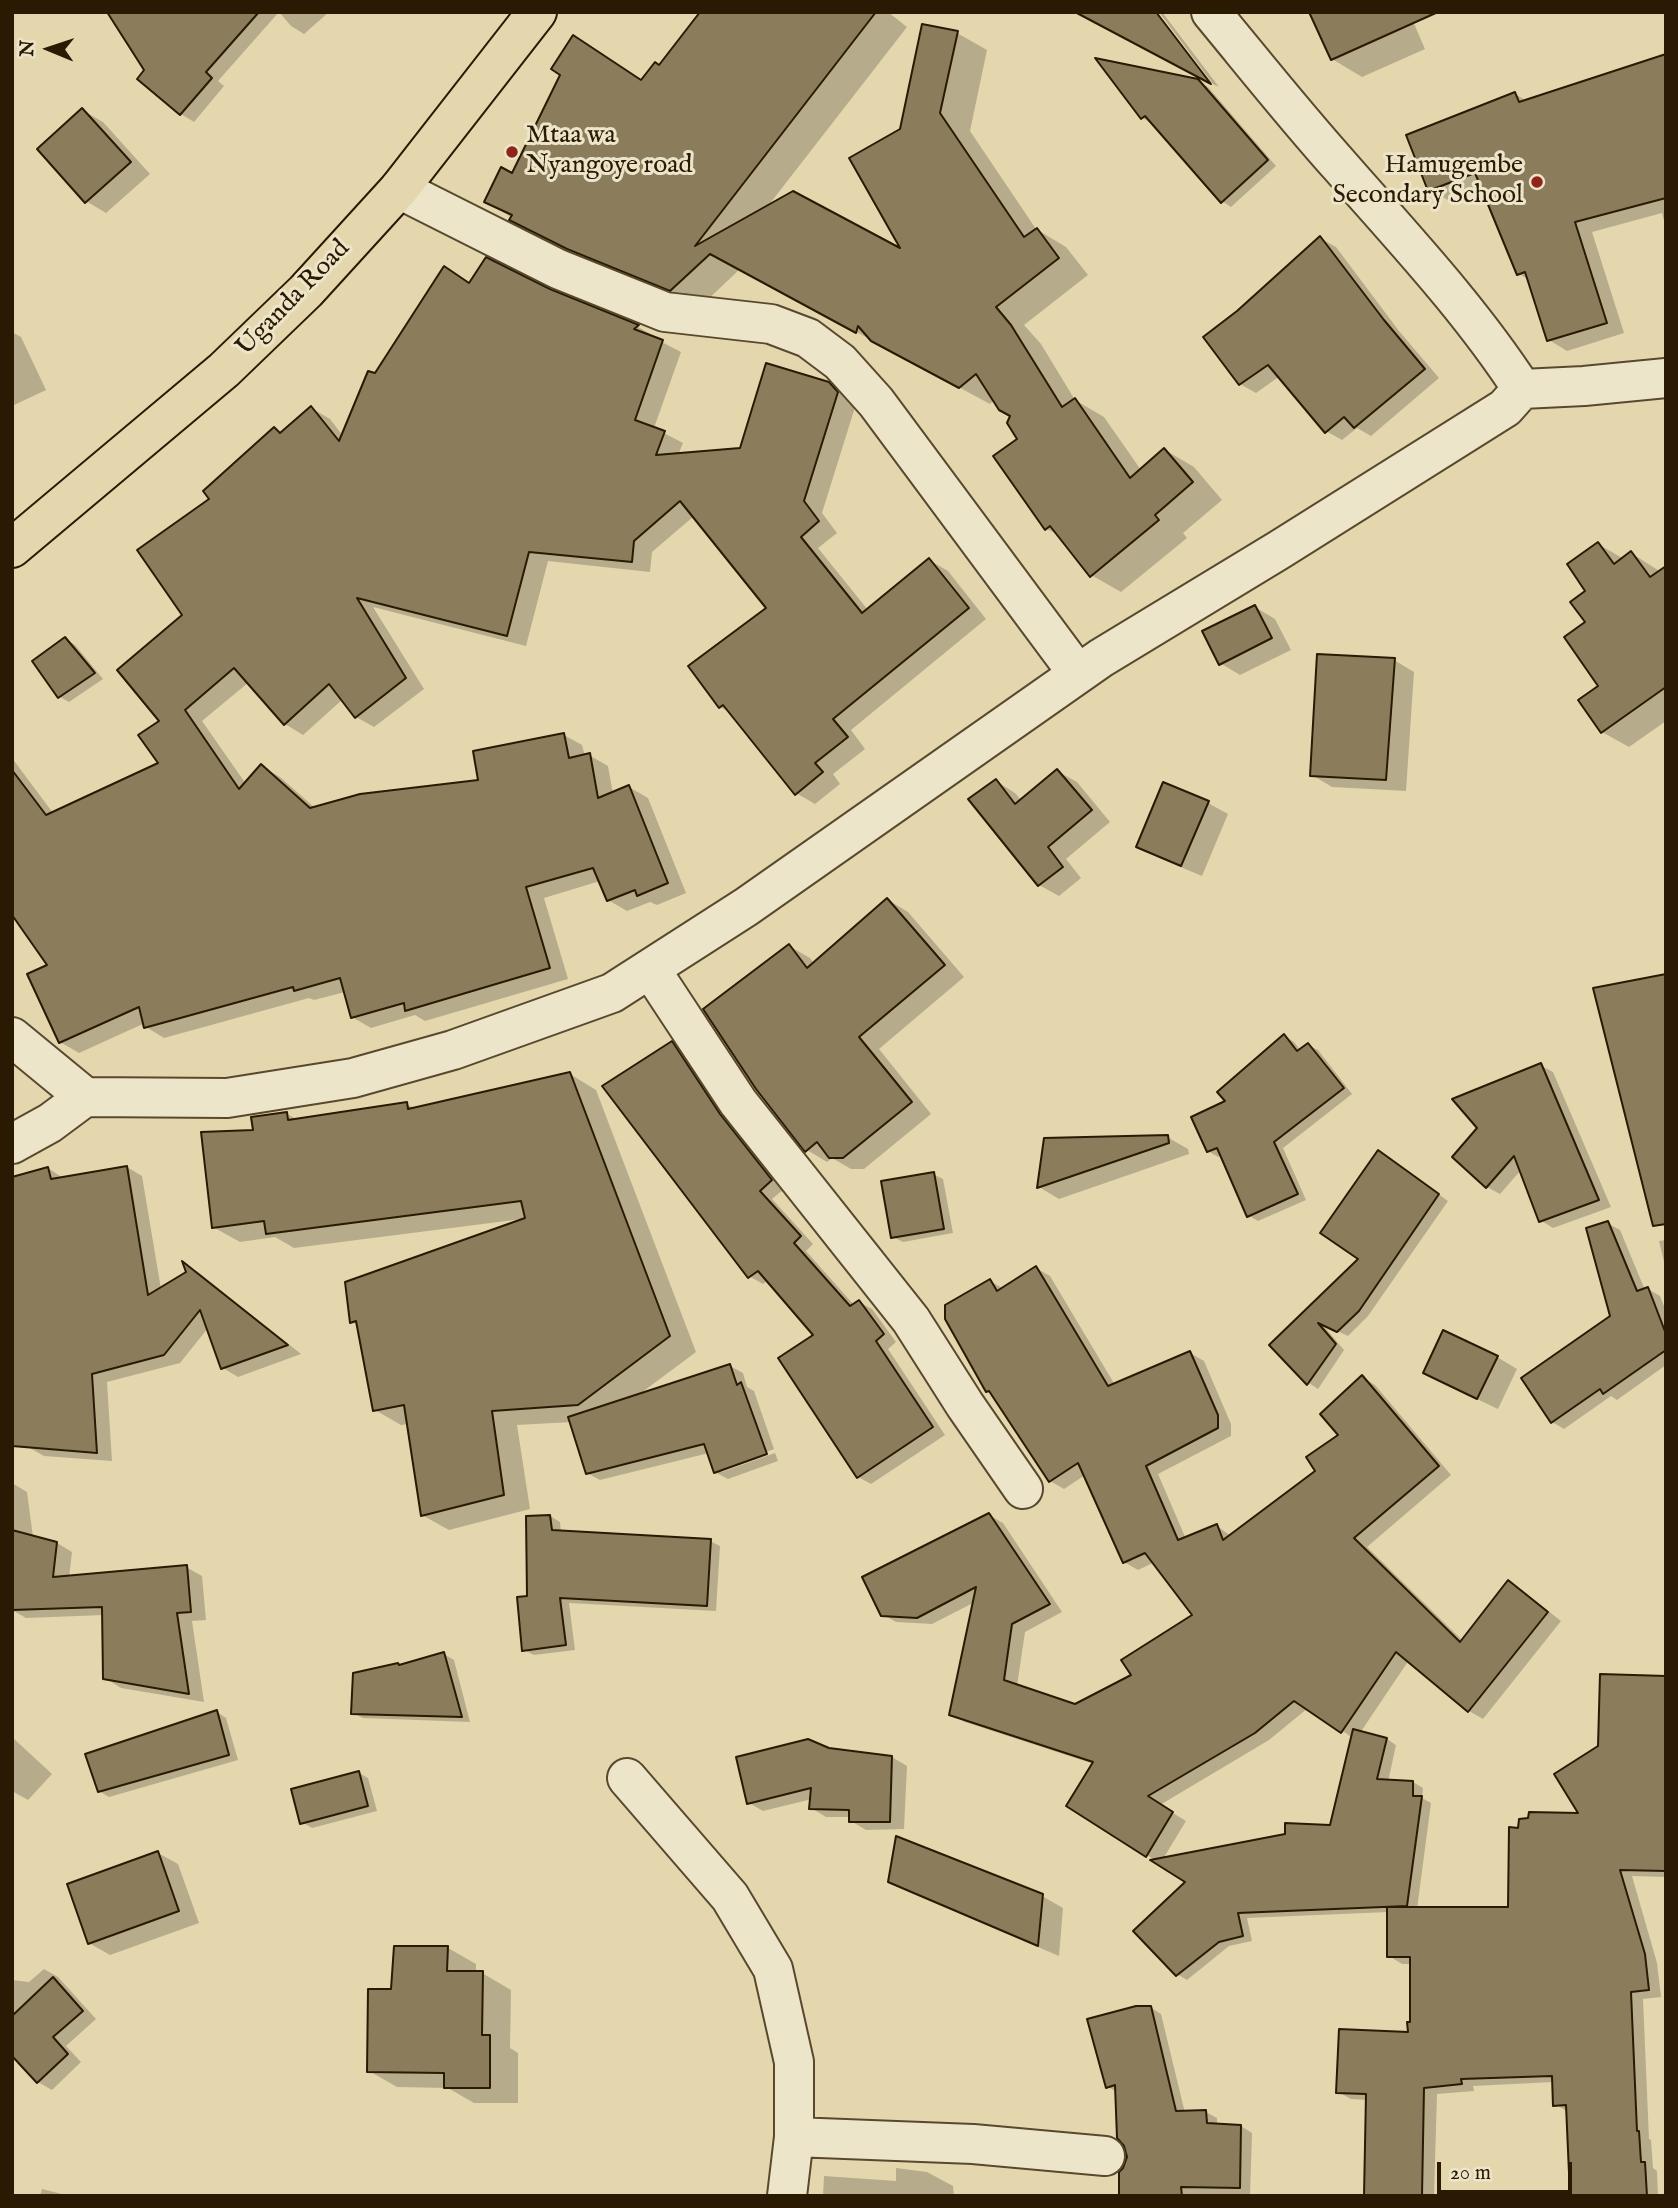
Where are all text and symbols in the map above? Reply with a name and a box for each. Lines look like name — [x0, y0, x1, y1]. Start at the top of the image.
north arrow — [14, 14, 84, 84]
text: N — [16, 40, 40, 57]
place label: Mtaa wa Nyangoye road — [526, 121, 692, 182]
marker: Mtaa wa Nyangoye road — [504, 144, 520, 160]
place label: Hamugembe Secondary School — [1332, 151, 1523, 212]
marker: Hamugembe Secondary School — [1529, 174, 1545, 190]
street label: Uganda Road — [231, 234, 357, 364]
scale bar — [1440, 2148, 1575, 2192]
text: 20 m — [1450, 2160, 1491, 2187]

